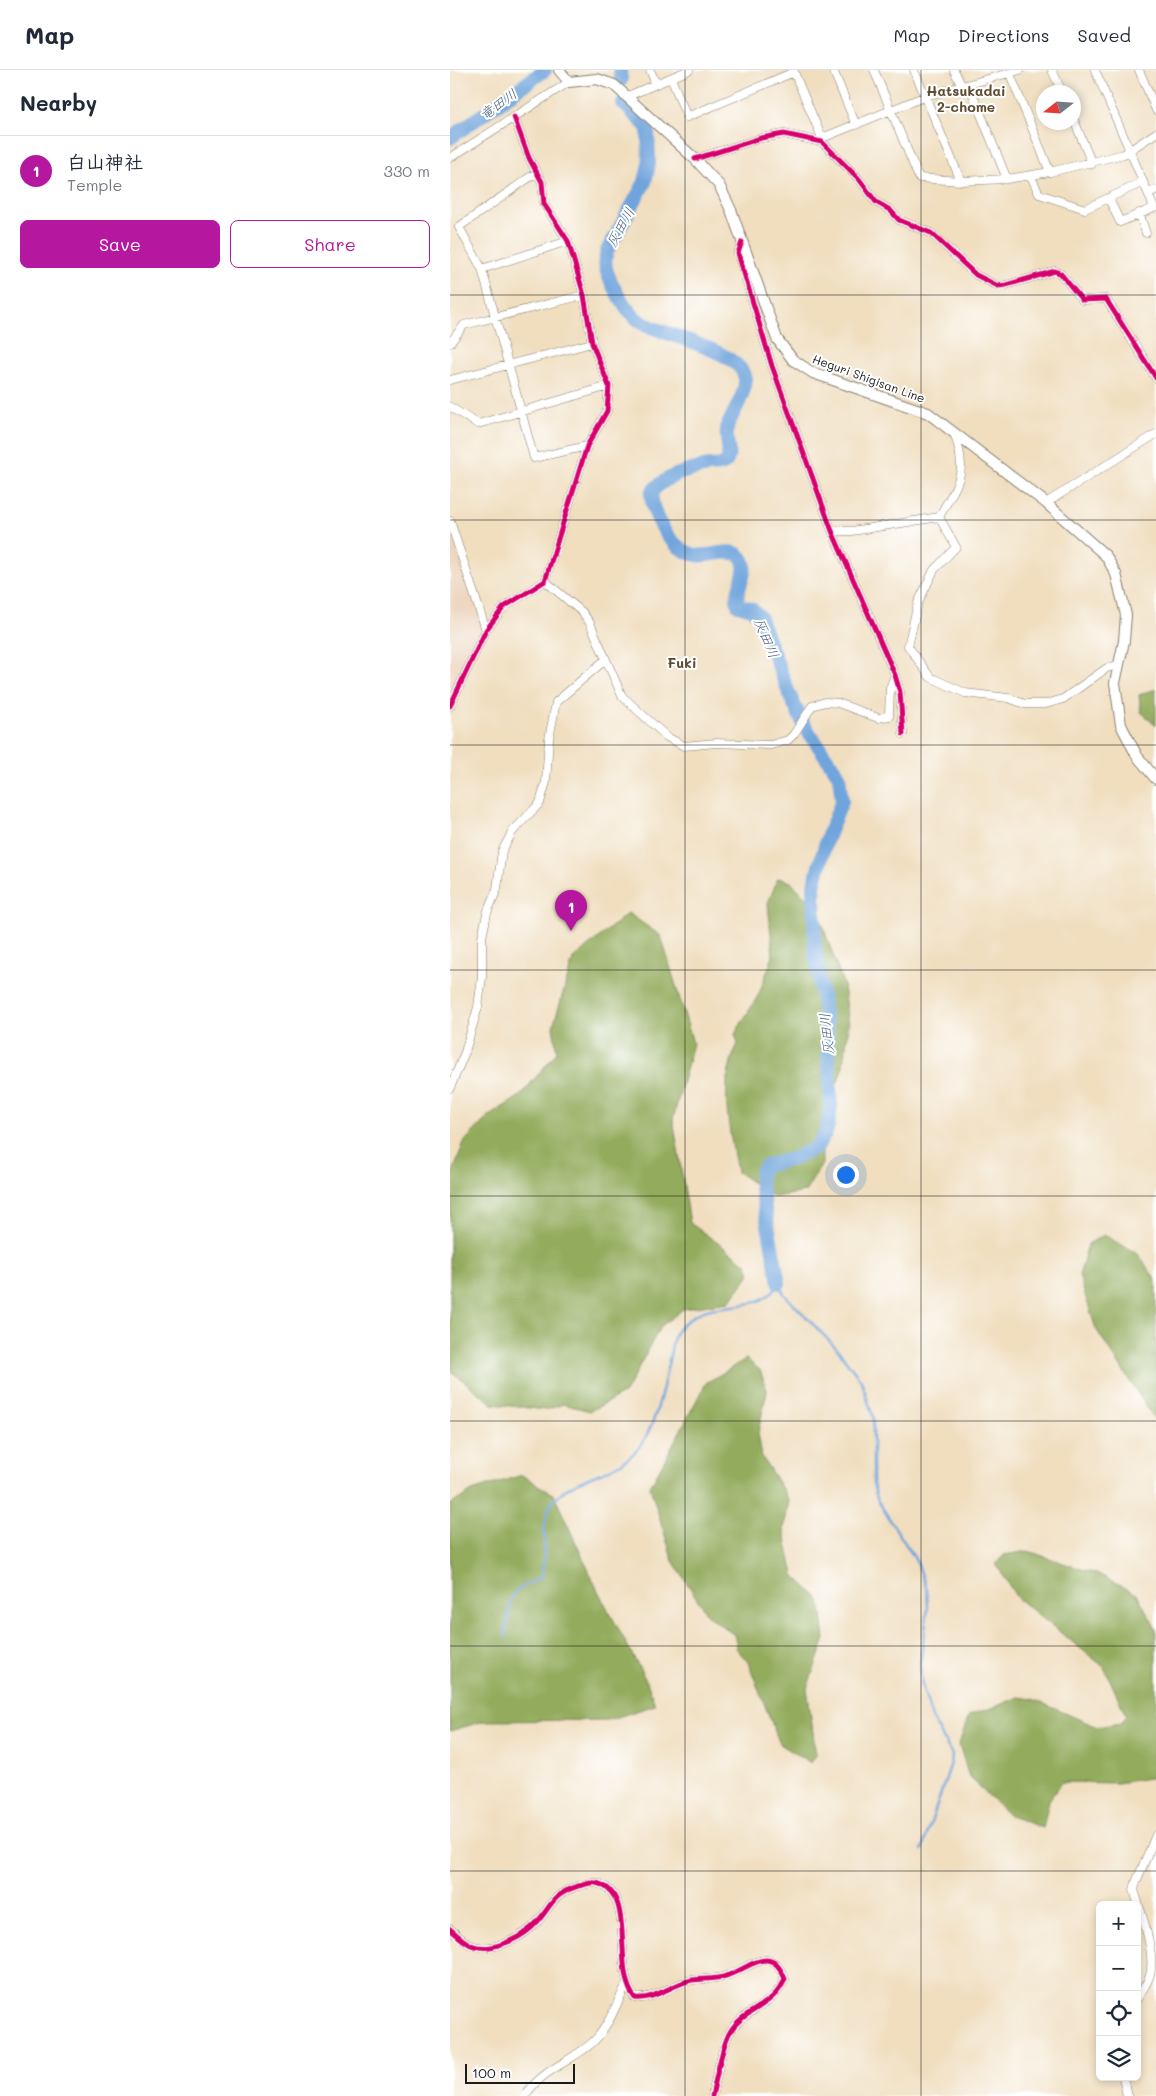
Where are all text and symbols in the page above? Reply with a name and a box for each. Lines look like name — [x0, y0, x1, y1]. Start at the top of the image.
text: Map — [25, 19, 74, 50]
text: Map — [893, 23, 930, 47]
text: Directions — [958, 23, 1050, 47]
text: Saved — [1078, 23, 1131, 47]
district label: Hatsukadai 2-chome — [926, 81, 1006, 116]
water label: 竜田川 — [475, 84, 521, 124]
north arrow — [1036, 85, 1081, 130]
text: Nearby — [20, 89, 97, 116]
text: 白山神社 — [67, 149, 143, 174]
text: 1 — [32, 160, 40, 181]
text: 330 m — [384, 160, 430, 181]
text: Temple — [67, 174, 122, 195]
water label: 灰田川 — [602, 204, 638, 250]
button: Save — [20, 220, 220, 268]
button: Share — [230, 220, 430, 268]
street label: Heguri Shigisan Line — [810, 350, 928, 406]
water label: 灰田川 — [750, 615, 784, 661]
district label: Fuki — [667, 653, 697, 672]
pin: 1 — [555, 890, 587, 931]
water label: 灰田川 — [814, 1012, 838, 1056]
your location — [833, 1162, 859, 1188]
map controls — [1096, 1901, 1141, 2081]
button: + — [1096, 1901, 1141, 1946]
button: − — [1096, 1946, 1141, 1991]
button: locate — [1096, 1991, 1141, 2036]
button: layers — [1096, 2036, 1141, 2081]
scale bar — [465, 2061, 575, 2084]
text: 100 m — [472, 2063, 511, 2082]

